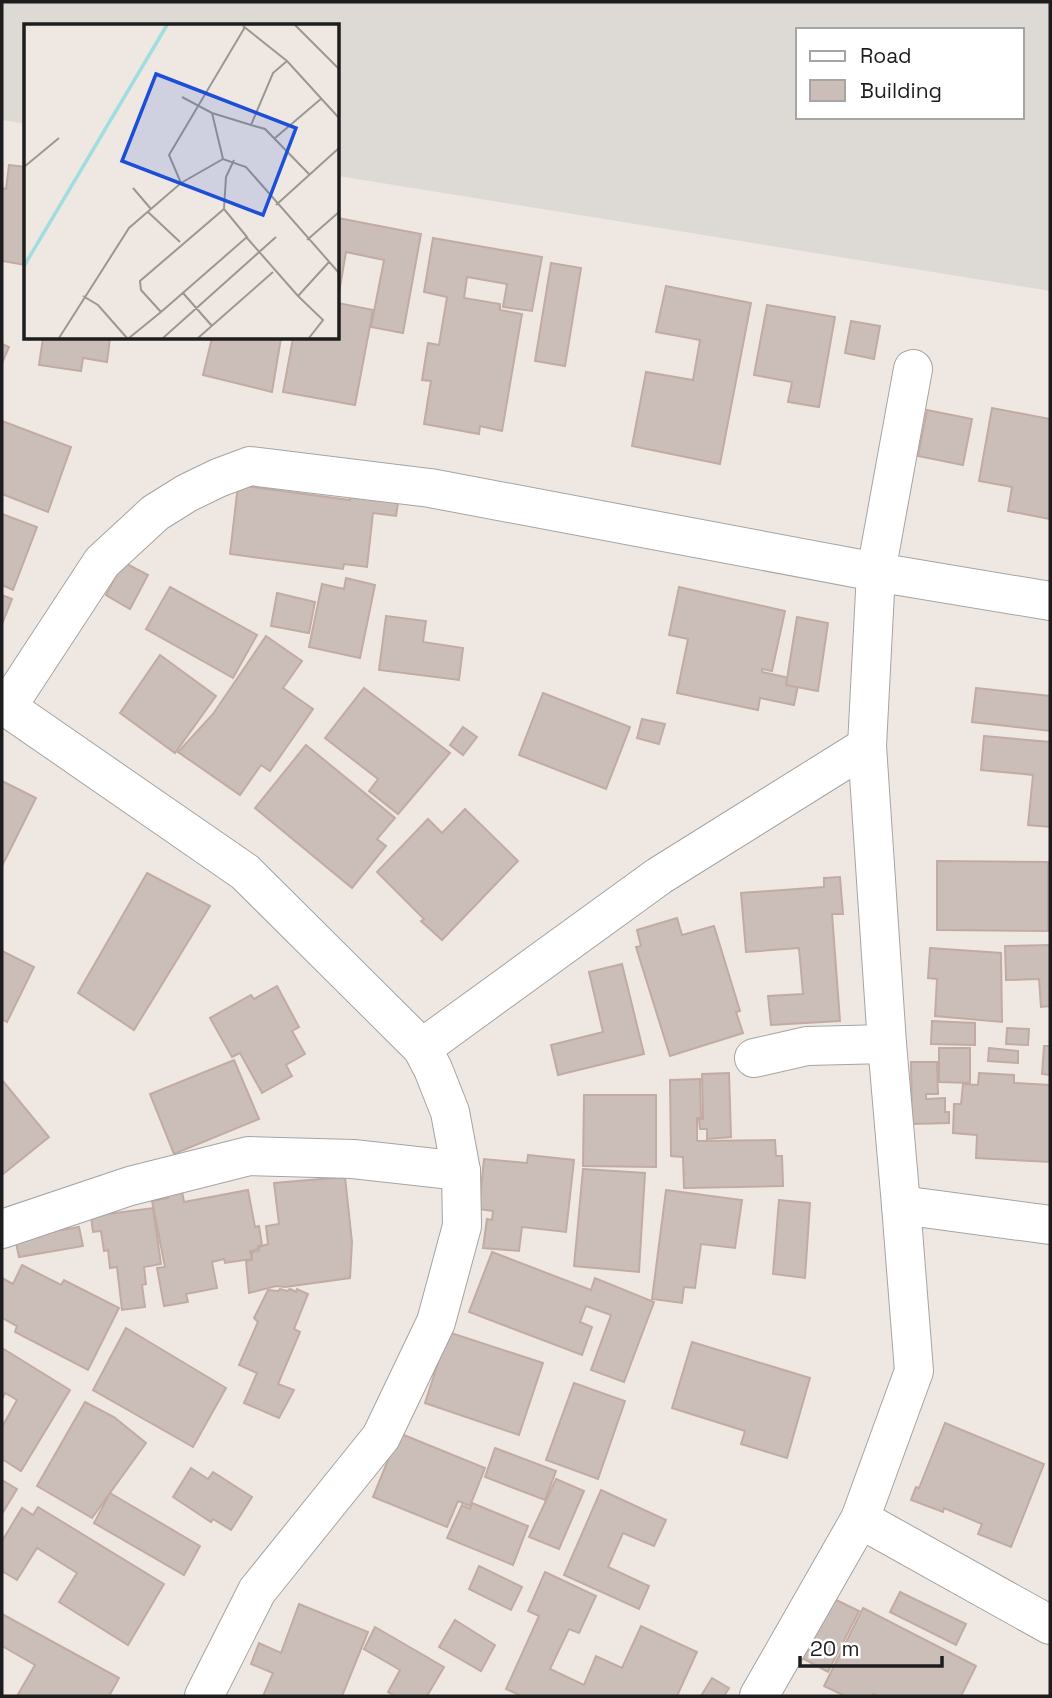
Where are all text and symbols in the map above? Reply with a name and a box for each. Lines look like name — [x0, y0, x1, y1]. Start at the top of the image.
inset map — [24, 24, 340, 340]
legend — [796, 28, 1024, 119]
text: Road — [860, 42, 912, 69]
text: Building — [860, 77, 942, 104]
scale bar — [800, 1624, 942, 1668]
text: 20 m — [810, 1635, 860, 1662]

